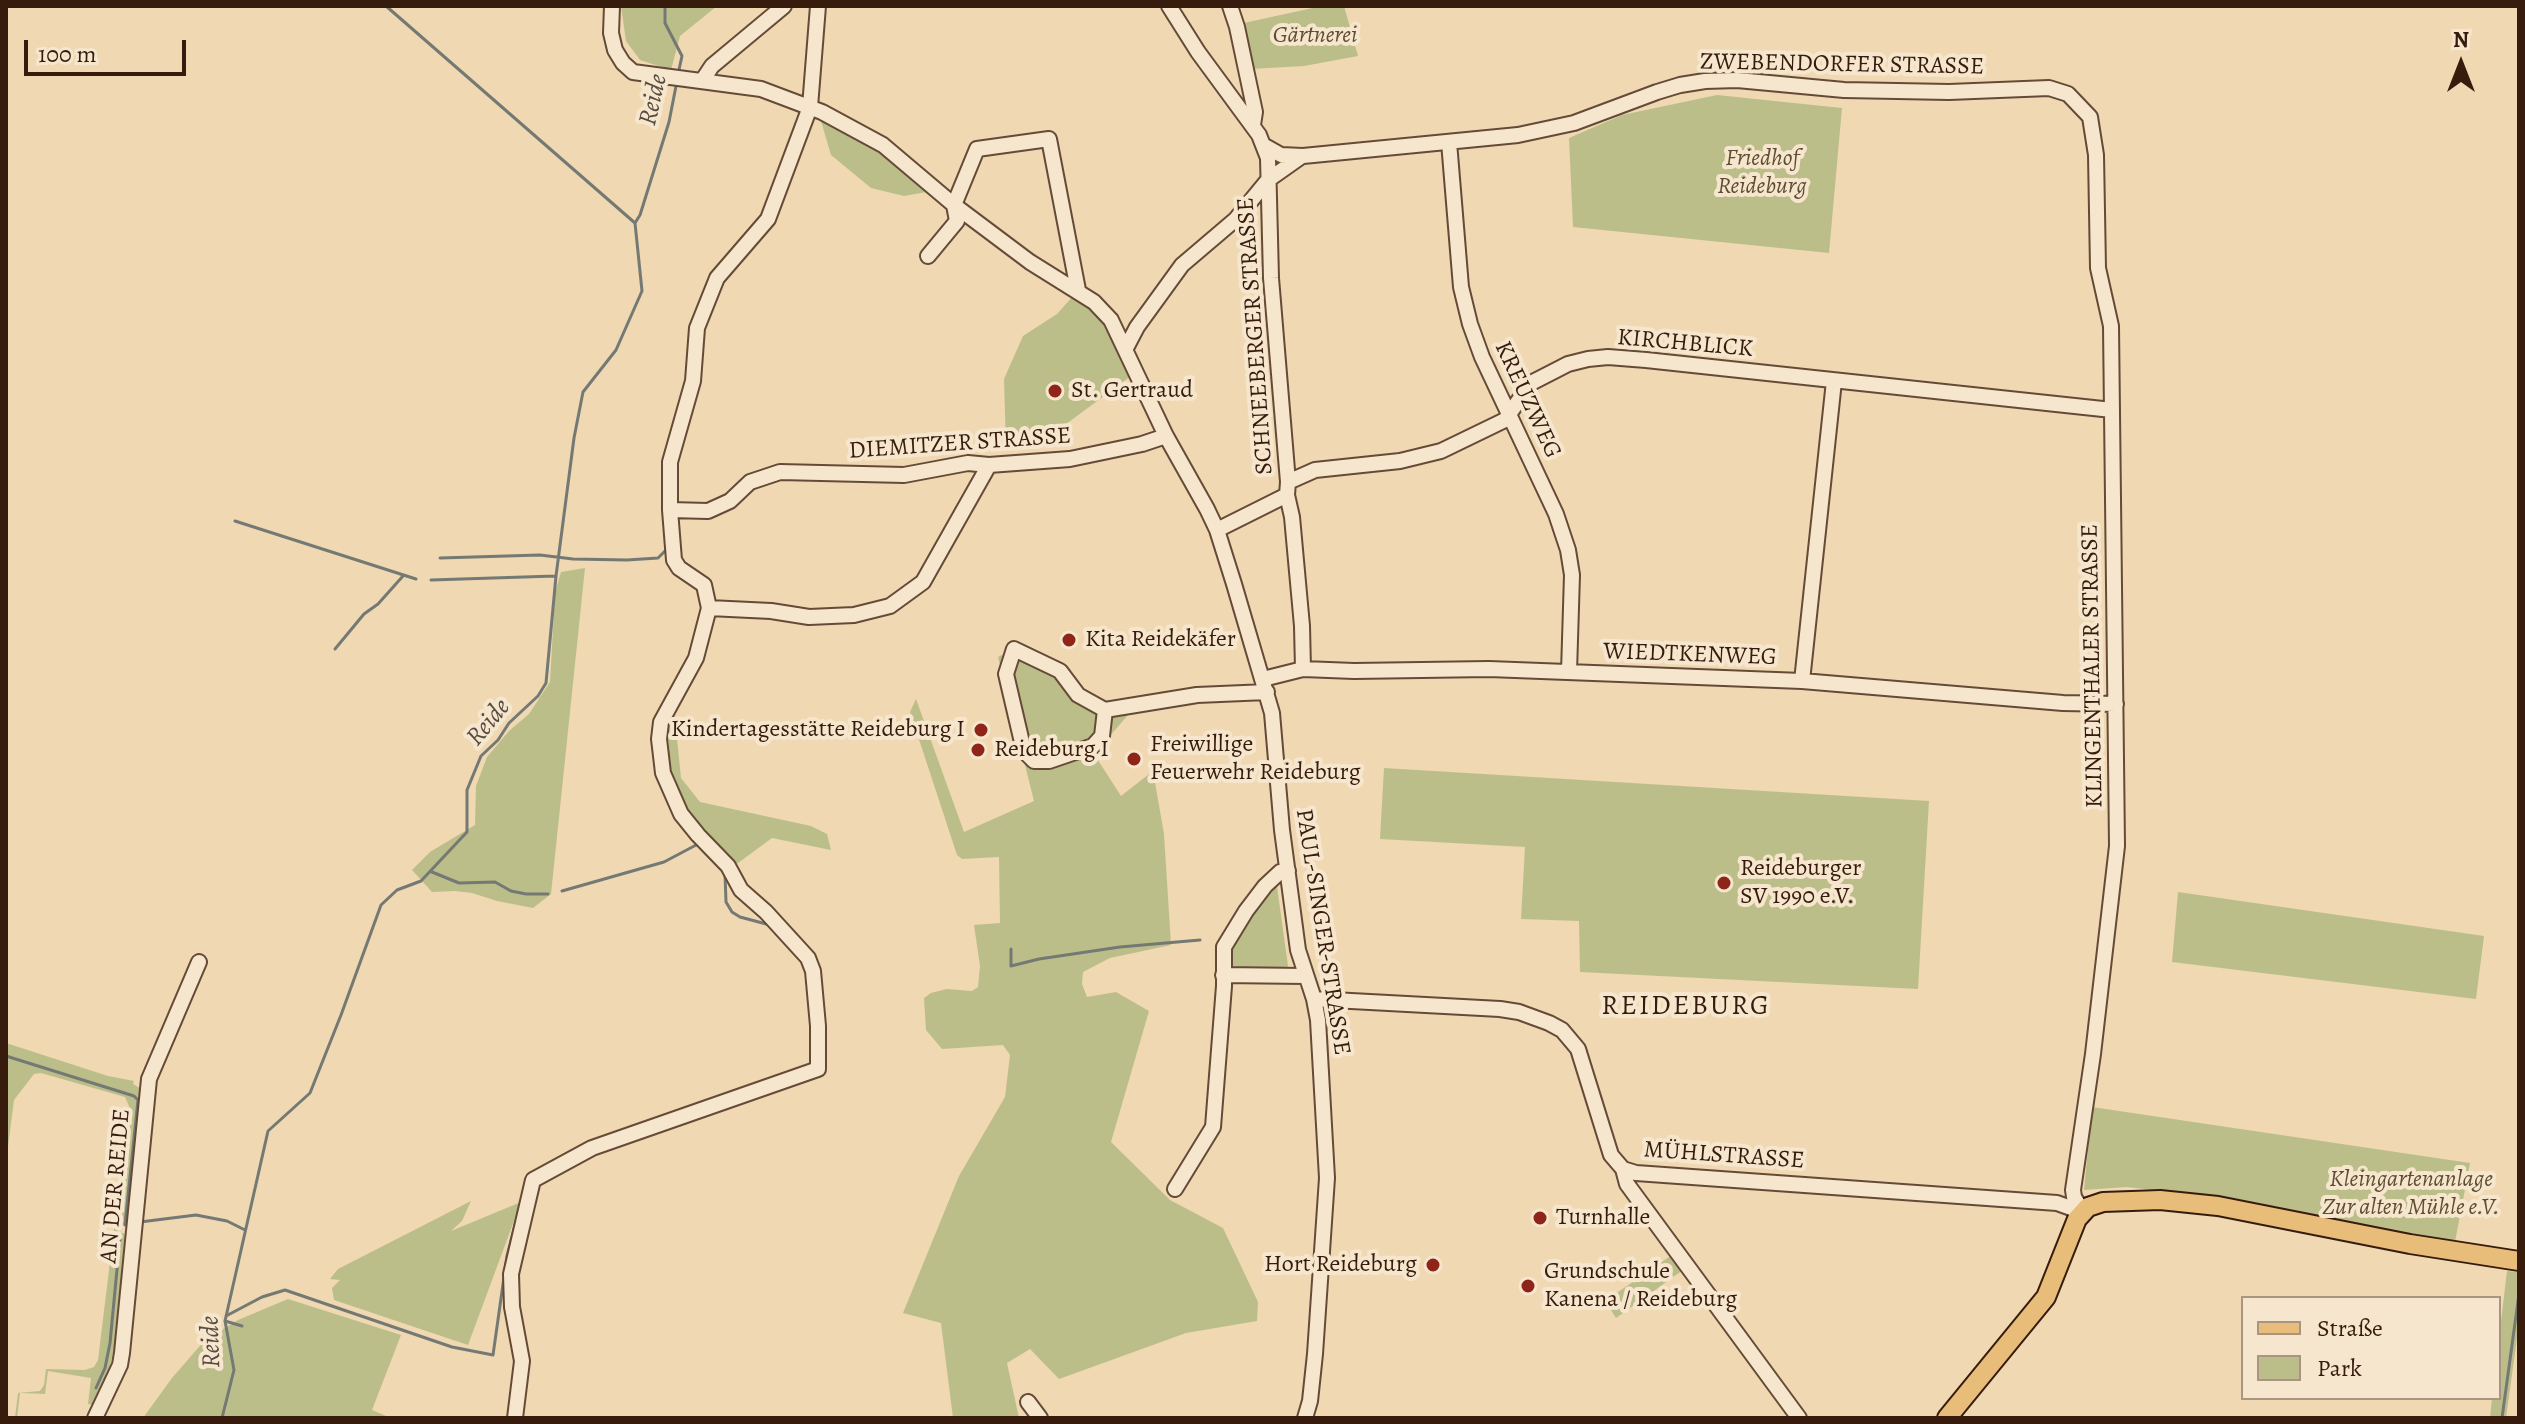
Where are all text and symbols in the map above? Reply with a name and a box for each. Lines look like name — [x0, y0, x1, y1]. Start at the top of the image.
park label: Gärtnerei — [1273, 22, 1357, 50]
scale bar — [28, 24, 190, 74]
north arrow — [2421, 24, 2501, 104]
text: N — [2453, 25, 2469, 55]
text: 100 m — [38, 38, 97, 70]
street label: ZWEBENDORFER STRASSE — [1700, 48, 1984, 82]
water label: Reide — [633, 71, 675, 129]
park label: Friedhof Reideburg — [1717, 145, 1807, 201]
street label: SCHNEEBERGER STRASSE — [1232, 196, 1280, 476]
street label: KIRCHBLICK — [1616, 324, 1754, 364]
street label: KREUZWEG — [1487, 337, 1567, 463]
place label: St. Gertraud — [1071, 377, 1193, 405]
marker: St. Gertraud — [1046, 382, 1064, 400]
street label: DIEMITZER STRASSE — [848, 422, 1072, 466]
street label: KLINGENTHALER STRASSE — [2076, 524, 2110, 808]
place label: Kita Reidekäfer — [1085, 626, 1236, 654]
marker: Kita Reidekäfer — [1060, 631, 1078, 649]
street label: WIEDTKENWEG — [1603, 638, 1777, 672]
water label: Reide — [460, 693, 518, 753]
place label: Kindertagesstätte Reideburg I — [671, 716, 965, 744]
marker: Kindertagesstätte Reideburg I — [972, 721, 990, 739]
place label: Freiwillige Feuerwehr Reideburg — [1150, 731, 1361, 787]
place label: Reideburg I — [994, 736, 1109, 764]
marker: Reideburg I — [969, 741, 987, 759]
marker: Freiwillige Feuerwehr Reideburg — [1125, 750, 1143, 768]
street label: PAUL-SINGER-STRASSE — [1288, 807, 1356, 1057]
place label: Reideburger SV 1990 e.V. — [1740, 855, 1861, 911]
marker: Reideburger SV 1990 e.V. — [1715, 874, 1733, 892]
district label: REIDEBURG — [1601, 990, 1771, 1024]
street label: AN DER REIDE — [95, 1108, 137, 1264]
street label: MÜHLSTRASSE — [1643, 1136, 1805, 1176]
park label: Kleingartenanlage Zur alten Mühle e.V. — [2322, 1166, 2500, 1222]
place label: Turnhalle — [1556, 1204, 1650, 1232]
marker: Turnhalle — [1531, 1209, 1549, 1227]
place label: Hort Reideburg — [1264, 1251, 1417, 1279]
marker: Hort Reideburg — [1424, 1256, 1442, 1274]
place label: Grundschule Kanena / Reideburg — [1544, 1258, 1737, 1314]
marker: Grundschule Kanena / Reideburg — [1519, 1277, 1537, 1295]
legend — [2241, 1296, 2501, 1400]
text: Straße — [2317, 1312, 2383, 1344]
water label: Reide — [196, 1315, 228, 1369]
text: Park — [2317, 1352, 2362, 1384]

